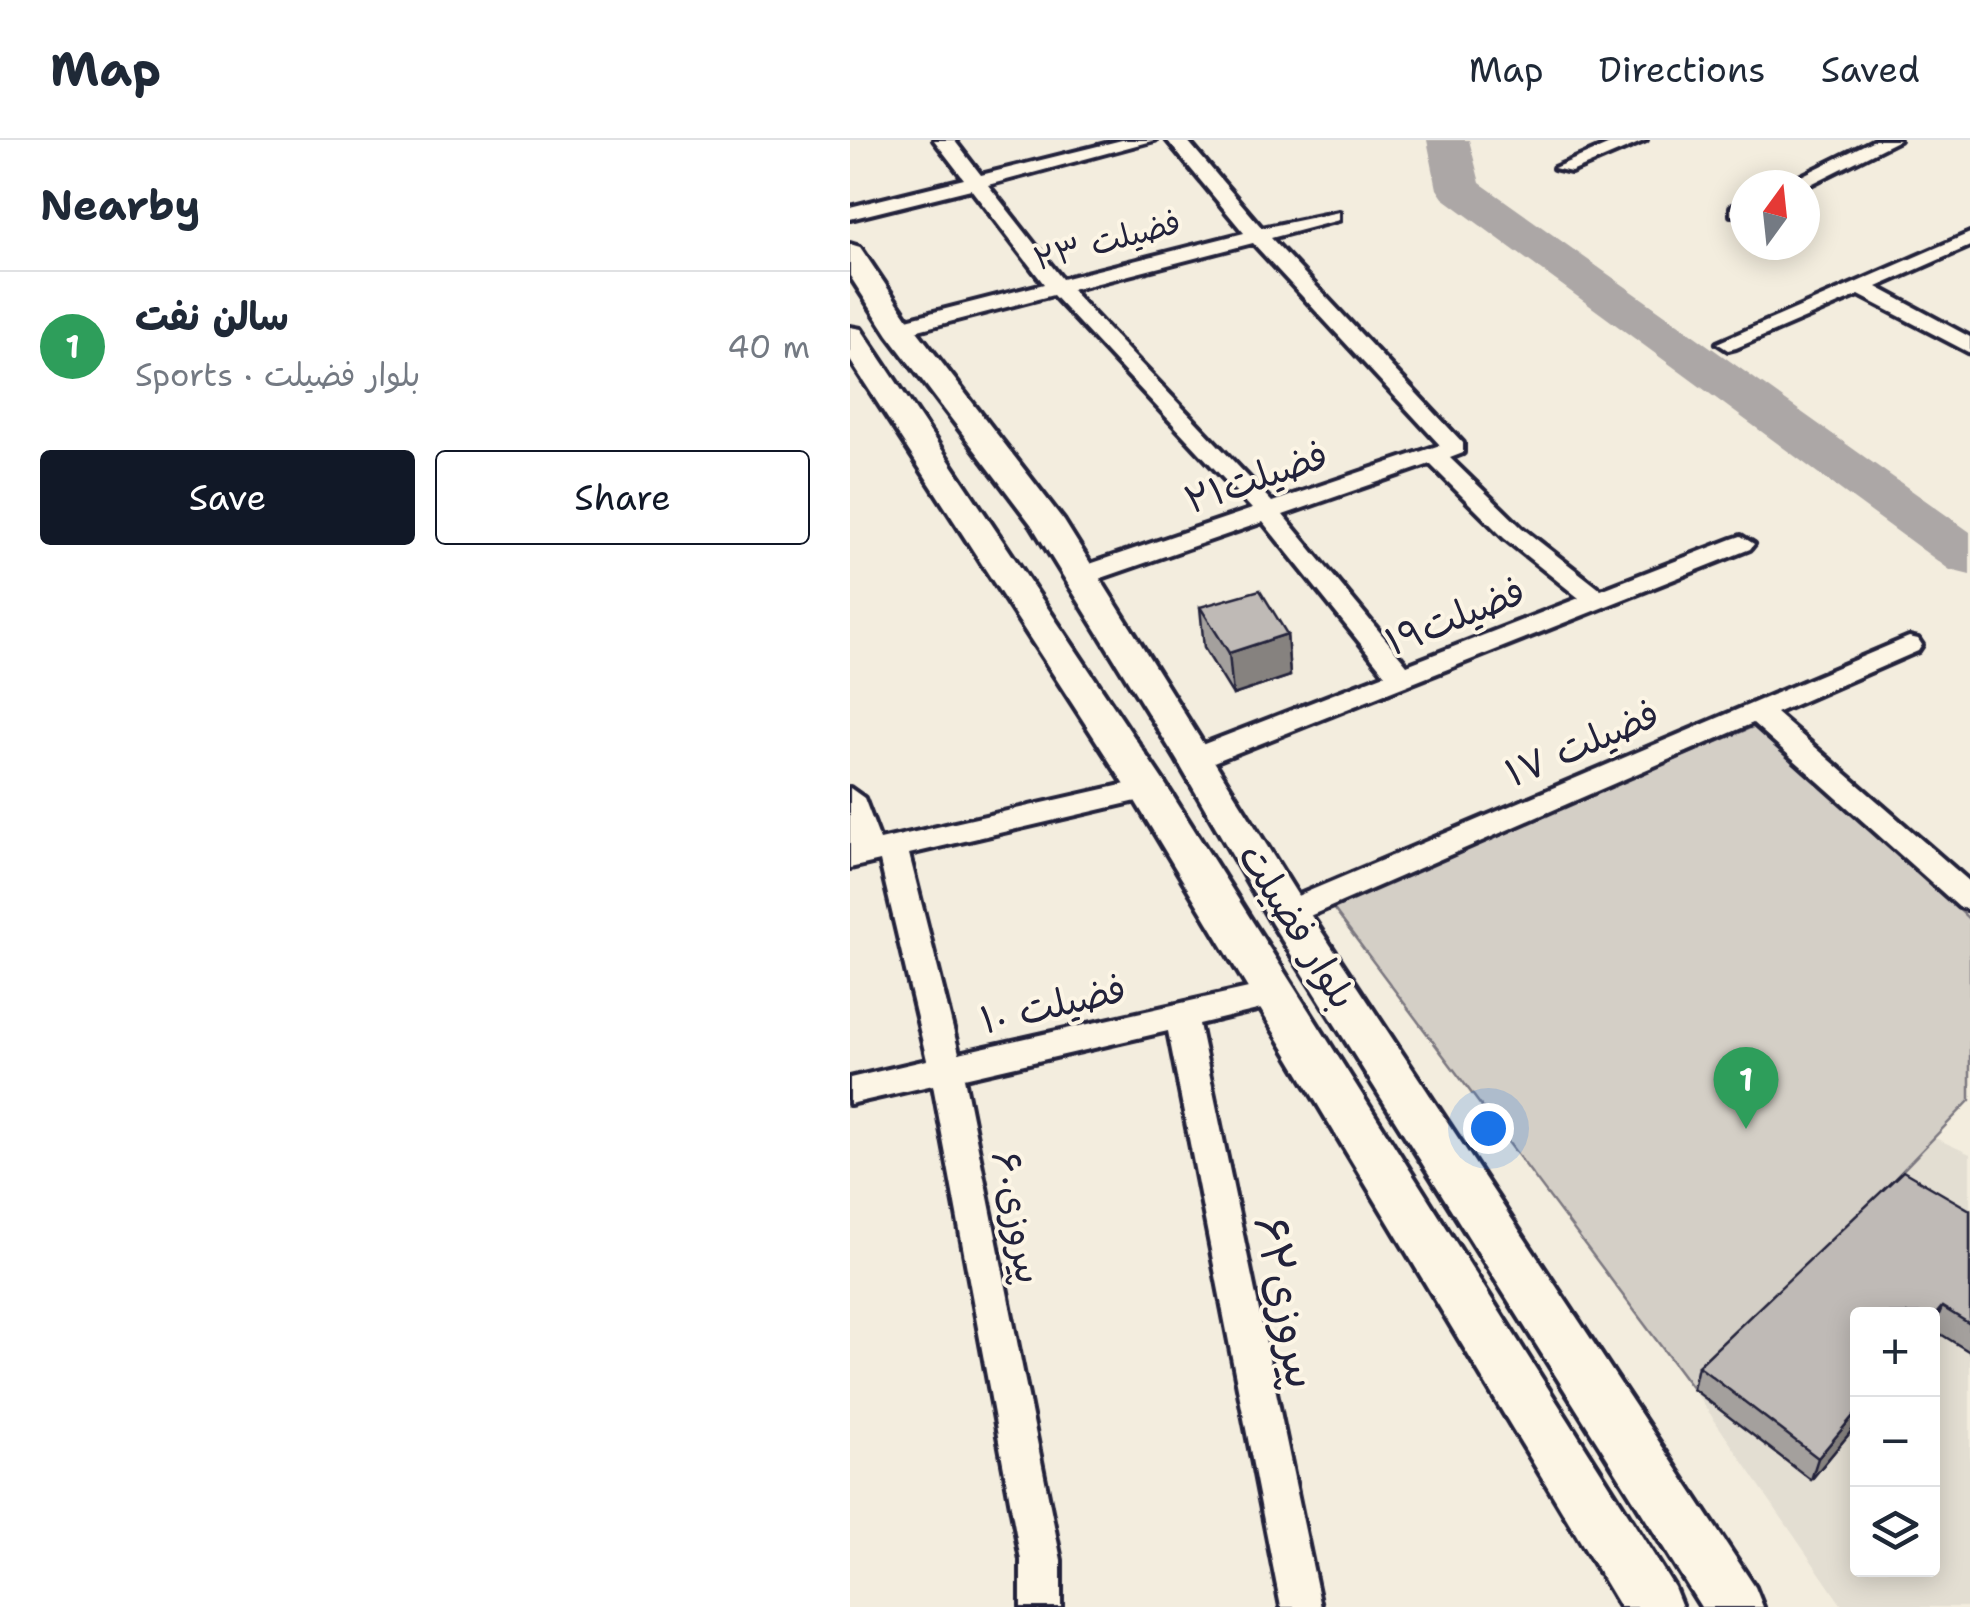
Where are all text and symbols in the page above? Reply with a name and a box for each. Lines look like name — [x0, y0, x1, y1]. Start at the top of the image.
text: Map — [50, 37, 161, 101]
text: Map — [1469, 46, 1544, 93]
text: Directions — [1599, 46, 1766, 93]
text: Saved — [1821, 46, 1920, 93]
north arrow — [1730, 170, 1820, 260]
text: Nearby — [40, 177, 200, 233]
street label: فضیلت ۲۳ — [1029, 200, 1185, 280]
text: سالن نفت — [135, 291, 289, 342]
text: 1 — [65, 325, 80, 368]
text: 40 m — [727, 325, 810, 368]
text: Sports · بلوار فضیلت — [135, 353, 420, 396]
street label: فضیلت۲۱ — [1178, 429, 1334, 525]
button: Save — [40, 450, 415, 545]
button: Share — [435, 450, 810, 545]
street label: فضیلت۱۹ — [1378, 565, 1532, 667]
street label: فضیلت ۱۷ — [1497, 688, 1667, 798]
street label: بلوار فضیلت — [1227, 834, 1369, 1018]
street label: فضیلت ۱۰ — [975, 963, 1131, 1045]
pin: 1 — [1714, 1046, 1778, 1129]
your location — [1463, 1103, 1514, 1154]
street label: پیروزی۶۰ — [980, 1146, 1056, 1288]
street label: پیروزی۶۲ — [1241, 1210, 1333, 1394]
map controls — [1850, 1307, 1940, 1577]
button: + — [1850, 1307, 1940, 1397]
button: − — [1850, 1397, 1940, 1487]
button: layers — [1850, 1487, 1940, 1577]

